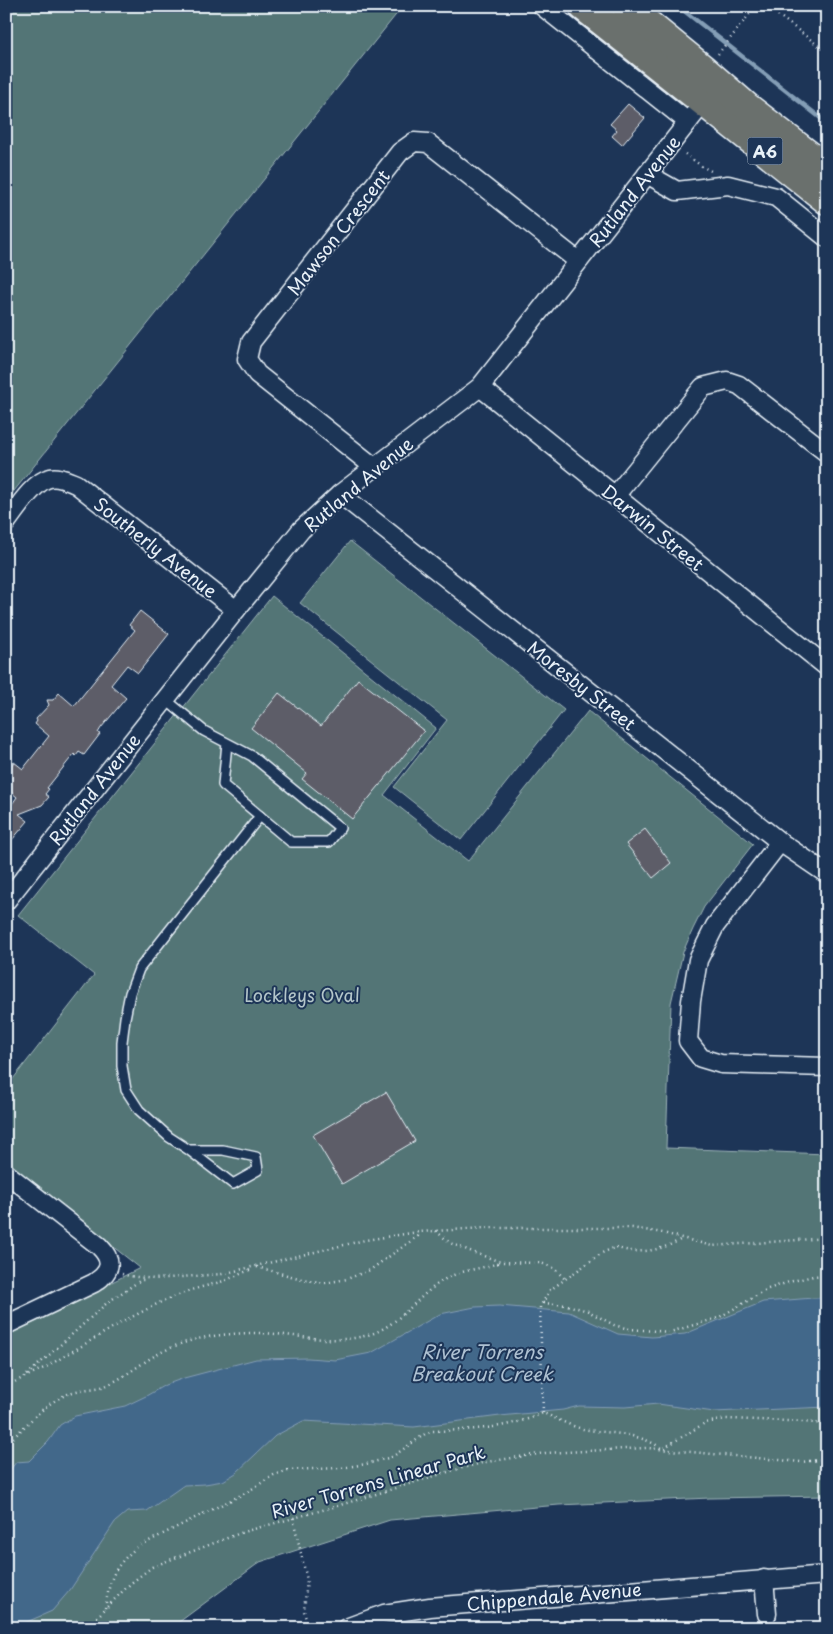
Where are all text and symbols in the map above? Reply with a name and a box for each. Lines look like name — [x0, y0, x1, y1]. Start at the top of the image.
street label: Rutland Avenue — [582, 129, 687, 253]
road number: A6 — [748, 138, 782, 164]
street label: Mawson Crescent — [280, 163, 396, 301]
street label: Rutland Avenue — [297, 430, 419, 538]
street label: Darwin Street — [596, 477, 710, 577]
street label: Southerly Avenue — [89, 490, 224, 604]
street label: Moresby Street — [522, 634, 642, 736]
street label: Rutland Avenue — [42, 727, 147, 851]
park label: Lockleys Oval — [244, 981, 360, 1008]
water label: River Torrens Breakout Creek — [411, 1337, 554, 1387]
street label: River Torrens Linear Park — [268, 1437, 488, 1525]
street label: Chippendale Avenue — [466, 1575, 642, 1617]

